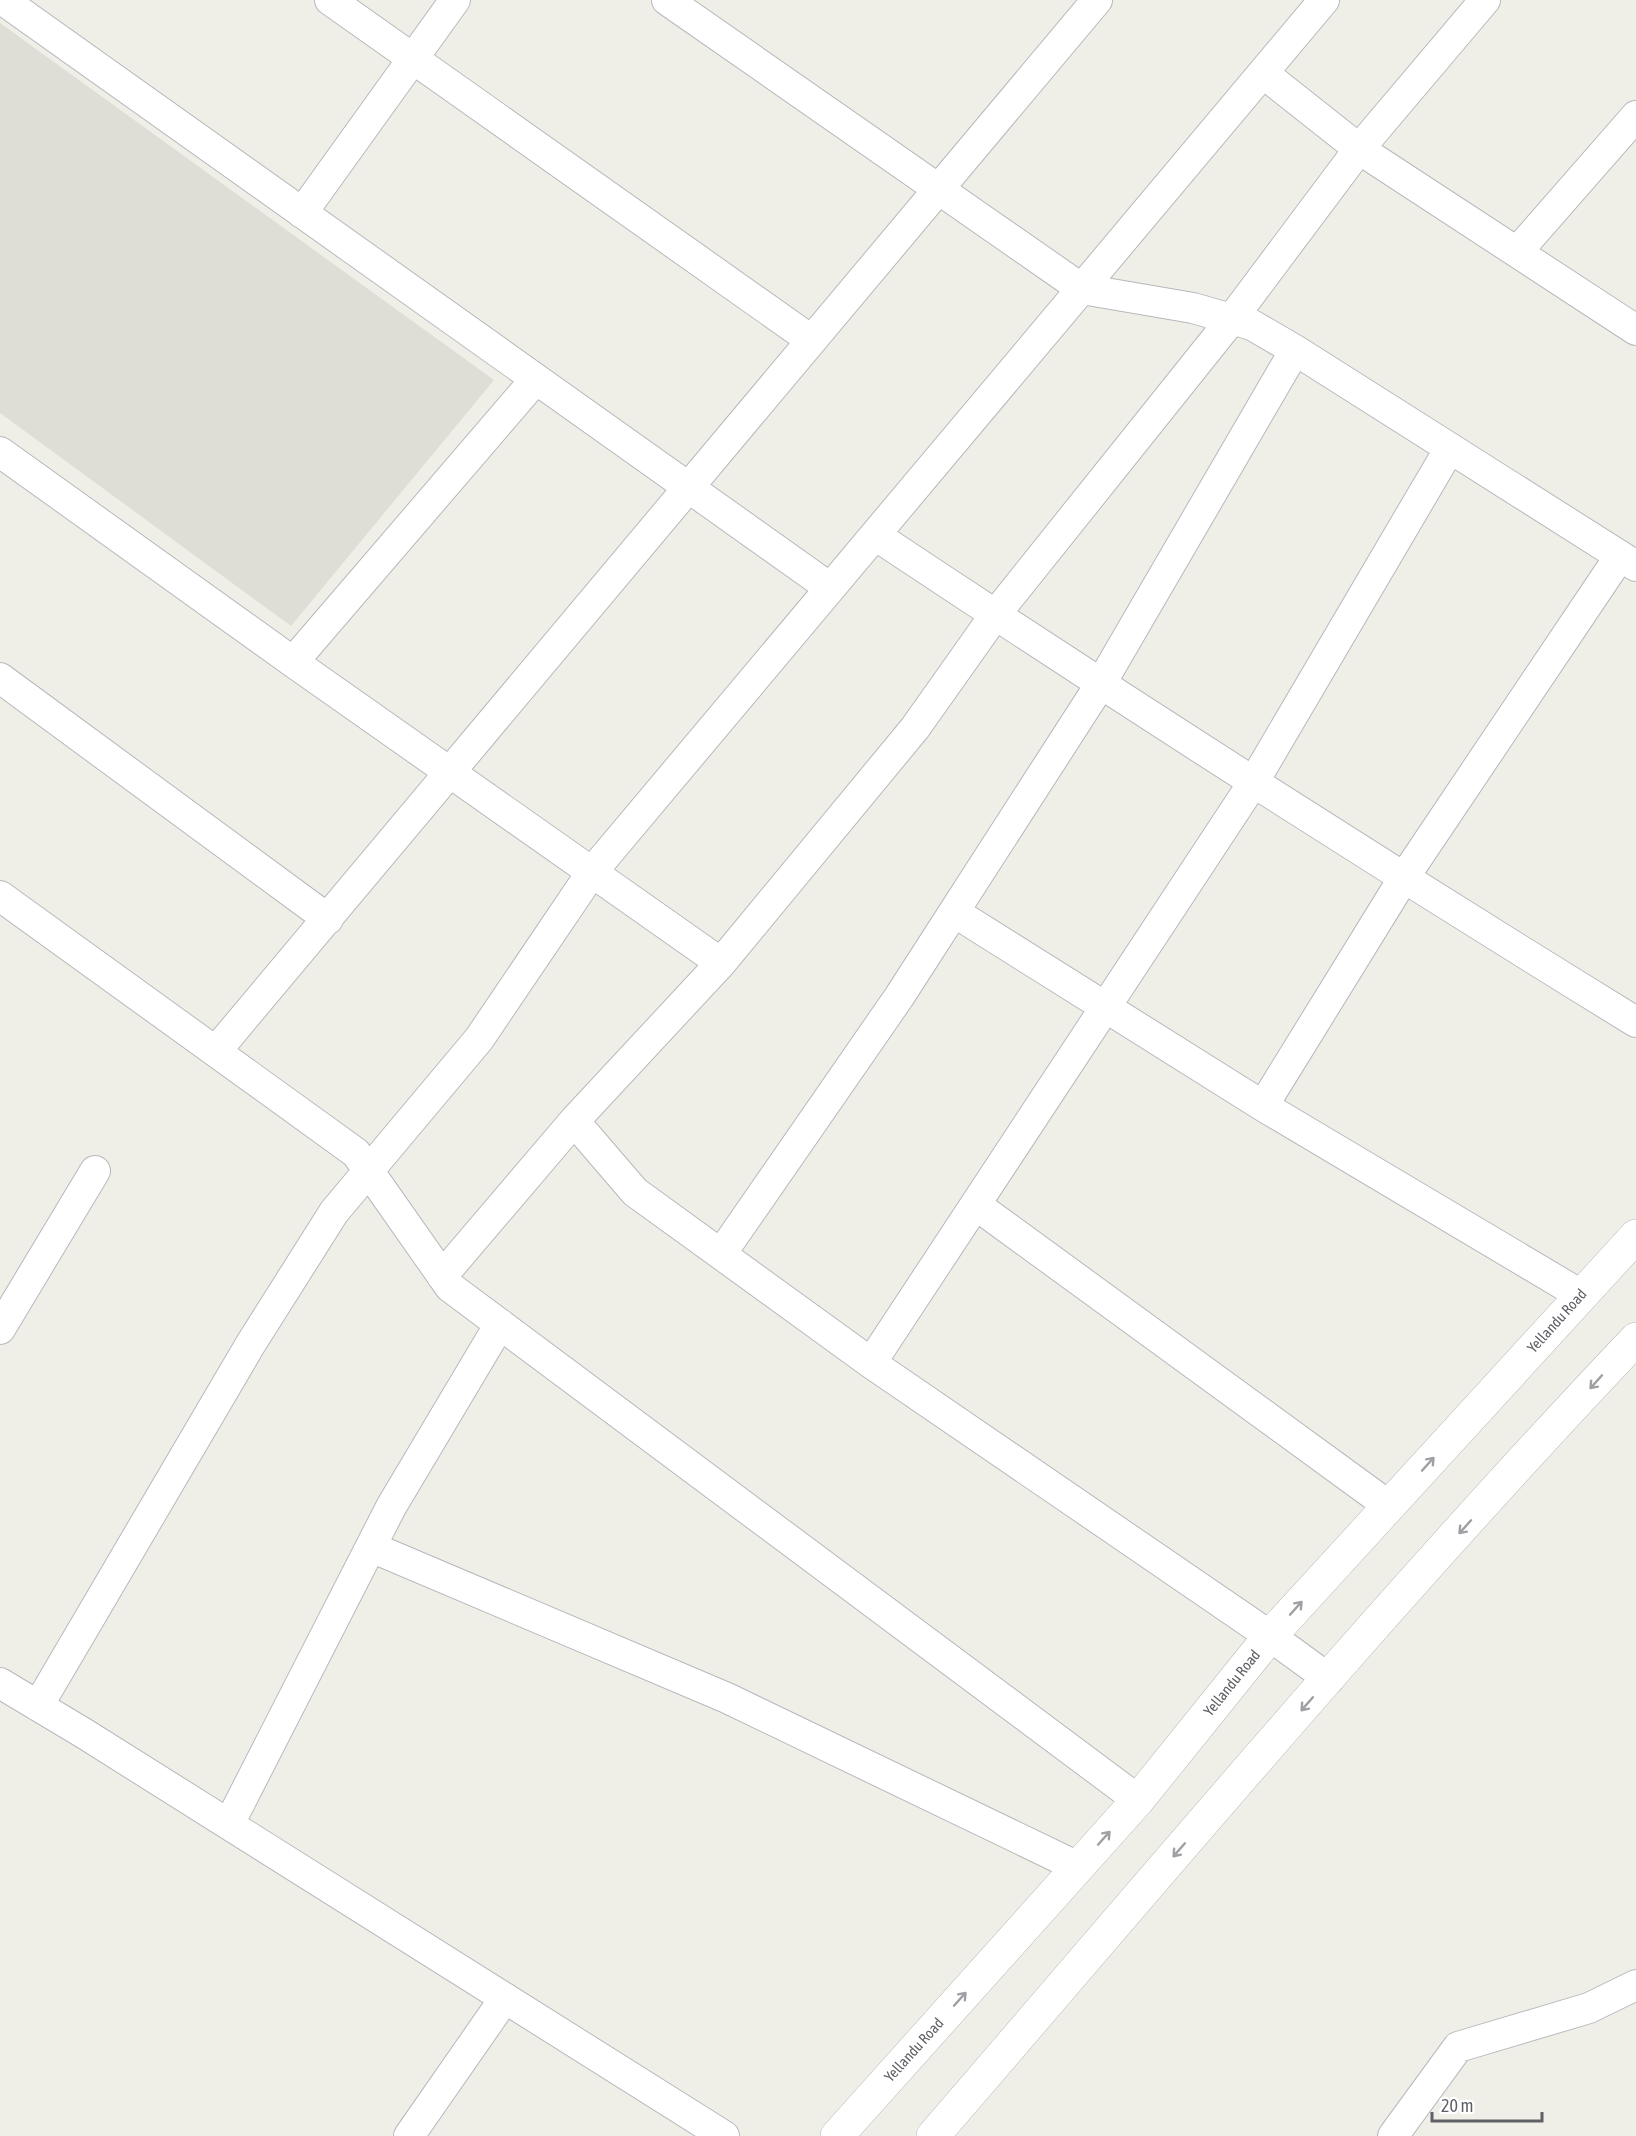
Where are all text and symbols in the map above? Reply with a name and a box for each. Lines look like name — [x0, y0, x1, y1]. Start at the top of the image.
street label: Yellandu Road — [1524, 1285, 1590, 1356]
one-way arrow — [1589, 1375, 1603, 1390]
one-way arrow — [1421, 1456, 1435, 1471]
one-way arrow — [1458, 1519, 1472, 1534]
one-way arrow — [1289, 1600, 1303, 1615]
street label: Yellandu Road — [1200, 1646, 1263, 1719]
one-way arrow — [1301, 1696, 1314, 1712]
one-way arrow — [1097, 1831, 1111, 1846]
one-way arrow — [1172, 1842, 1186, 1857]
one-way arrow — [953, 1992, 967, 2007]
street label: Yellandu Road — [881, 2014, 947, 2085]
scale bar — [1432, 2085, 1542, 2123]
text: 20 m — [1441, 2095, 1473, 2116]

